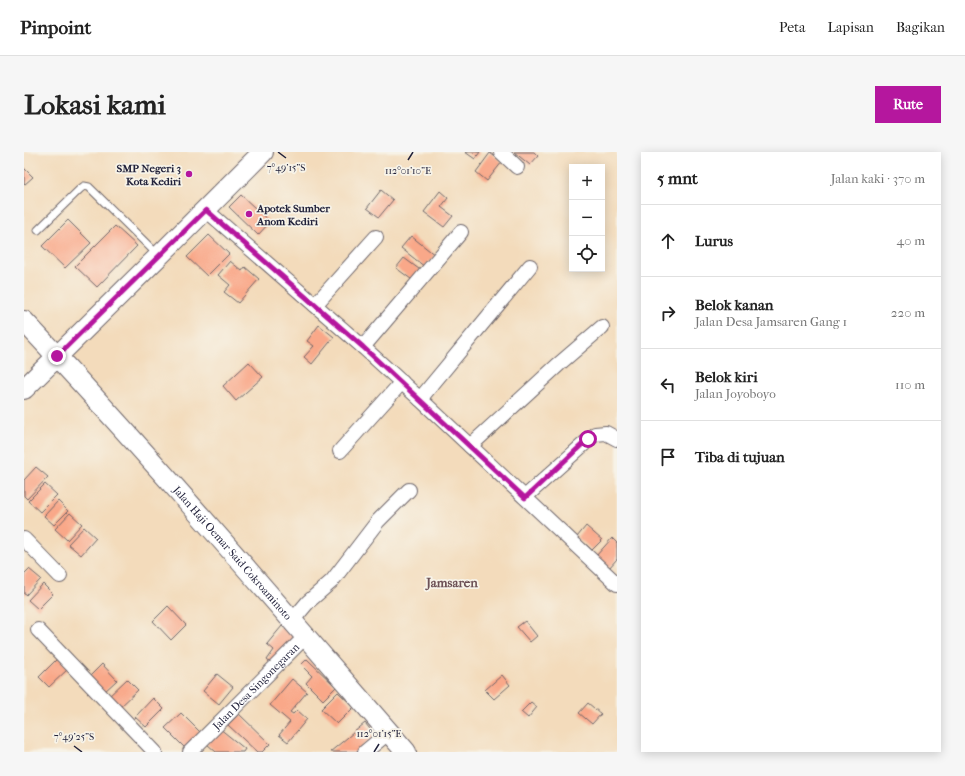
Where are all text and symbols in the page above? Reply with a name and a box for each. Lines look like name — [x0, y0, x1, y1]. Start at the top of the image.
text: Pinpoint — [20, 17, 91, 39]
text: Peta — [779, 19, 806, 36]
text: Lapisan — [828, 19, 874, 36]
text: Bagikan — [896, 19, 945, 36]
button: Rute — [875, 86, 941, 123]
text: Lokasi kami — [24, 88, 166, 121]
place label: SMP Negeri 3 Kota Kediri — [117, 162, 182, 188]
text: 7°49'15"S — [267, 162, 305, 174]
map controls — [569, 164, 605, 272]
button: + — [569, 164, 605, 200]
text: 112°01'10"E — [385, 165, 431, 177]
text: 5 mnt — [657, 168, 698, 188]
marker: SMP Negeri 3 Kota Kediri — [184, 169, 194, 179]
text: Jalan kaki · 370 m — [831, 171, 925, 186]
button: − — [569, 200, 605, 236]
place label: Apotek Sumber Anom Kediri — [256, 202, 330, 228]
marker: Apotek Sumber Anom Kediri — [244, 209, 254, 219]
icon: ahead — [657, 230, 679, 252]
text: Lurus — [695, 232, 733, 250]
text: 40 m — [897, 233, 925, 248]
button: locate — [569, 236, 605, 272]
text: Belok kanan — [695, 296, 774, 314]
icon: right — [657, 302, 679, 324]
text: 220 m — [891, 305, 925, 320]
text: Jalan Desa Jamsaren Gang 1 — [695, 314, 847, 329]
route end — [48, 347, 66, 365]
text: Belok kiri — [695, 368, 758, 386]
icon: left — [657, 374, 679, 396]
text: 110 m — [895, 377, 925, 392]
text: Jalan Joyoboyo — [695, 386, 776, 401]
route start — [579, 430, 597, 448]
icon: arrive — [657, 446, 679, 468]
text: Tiba di tujuan — [695, 448, 785, 466]
street label: Jalan Haji Oemar Said Cokroaminoto — [170, 483, 295, 623]
district label: Jamsaren — [424, 575, 478, 591]
street label: Jalan Desa Singonegaran — [209, 640, 302, 733]
text: 112°01'15"E — [357, 728, 401, 740]
text: 7°49'25"S — [54, 731, 94, 743]

